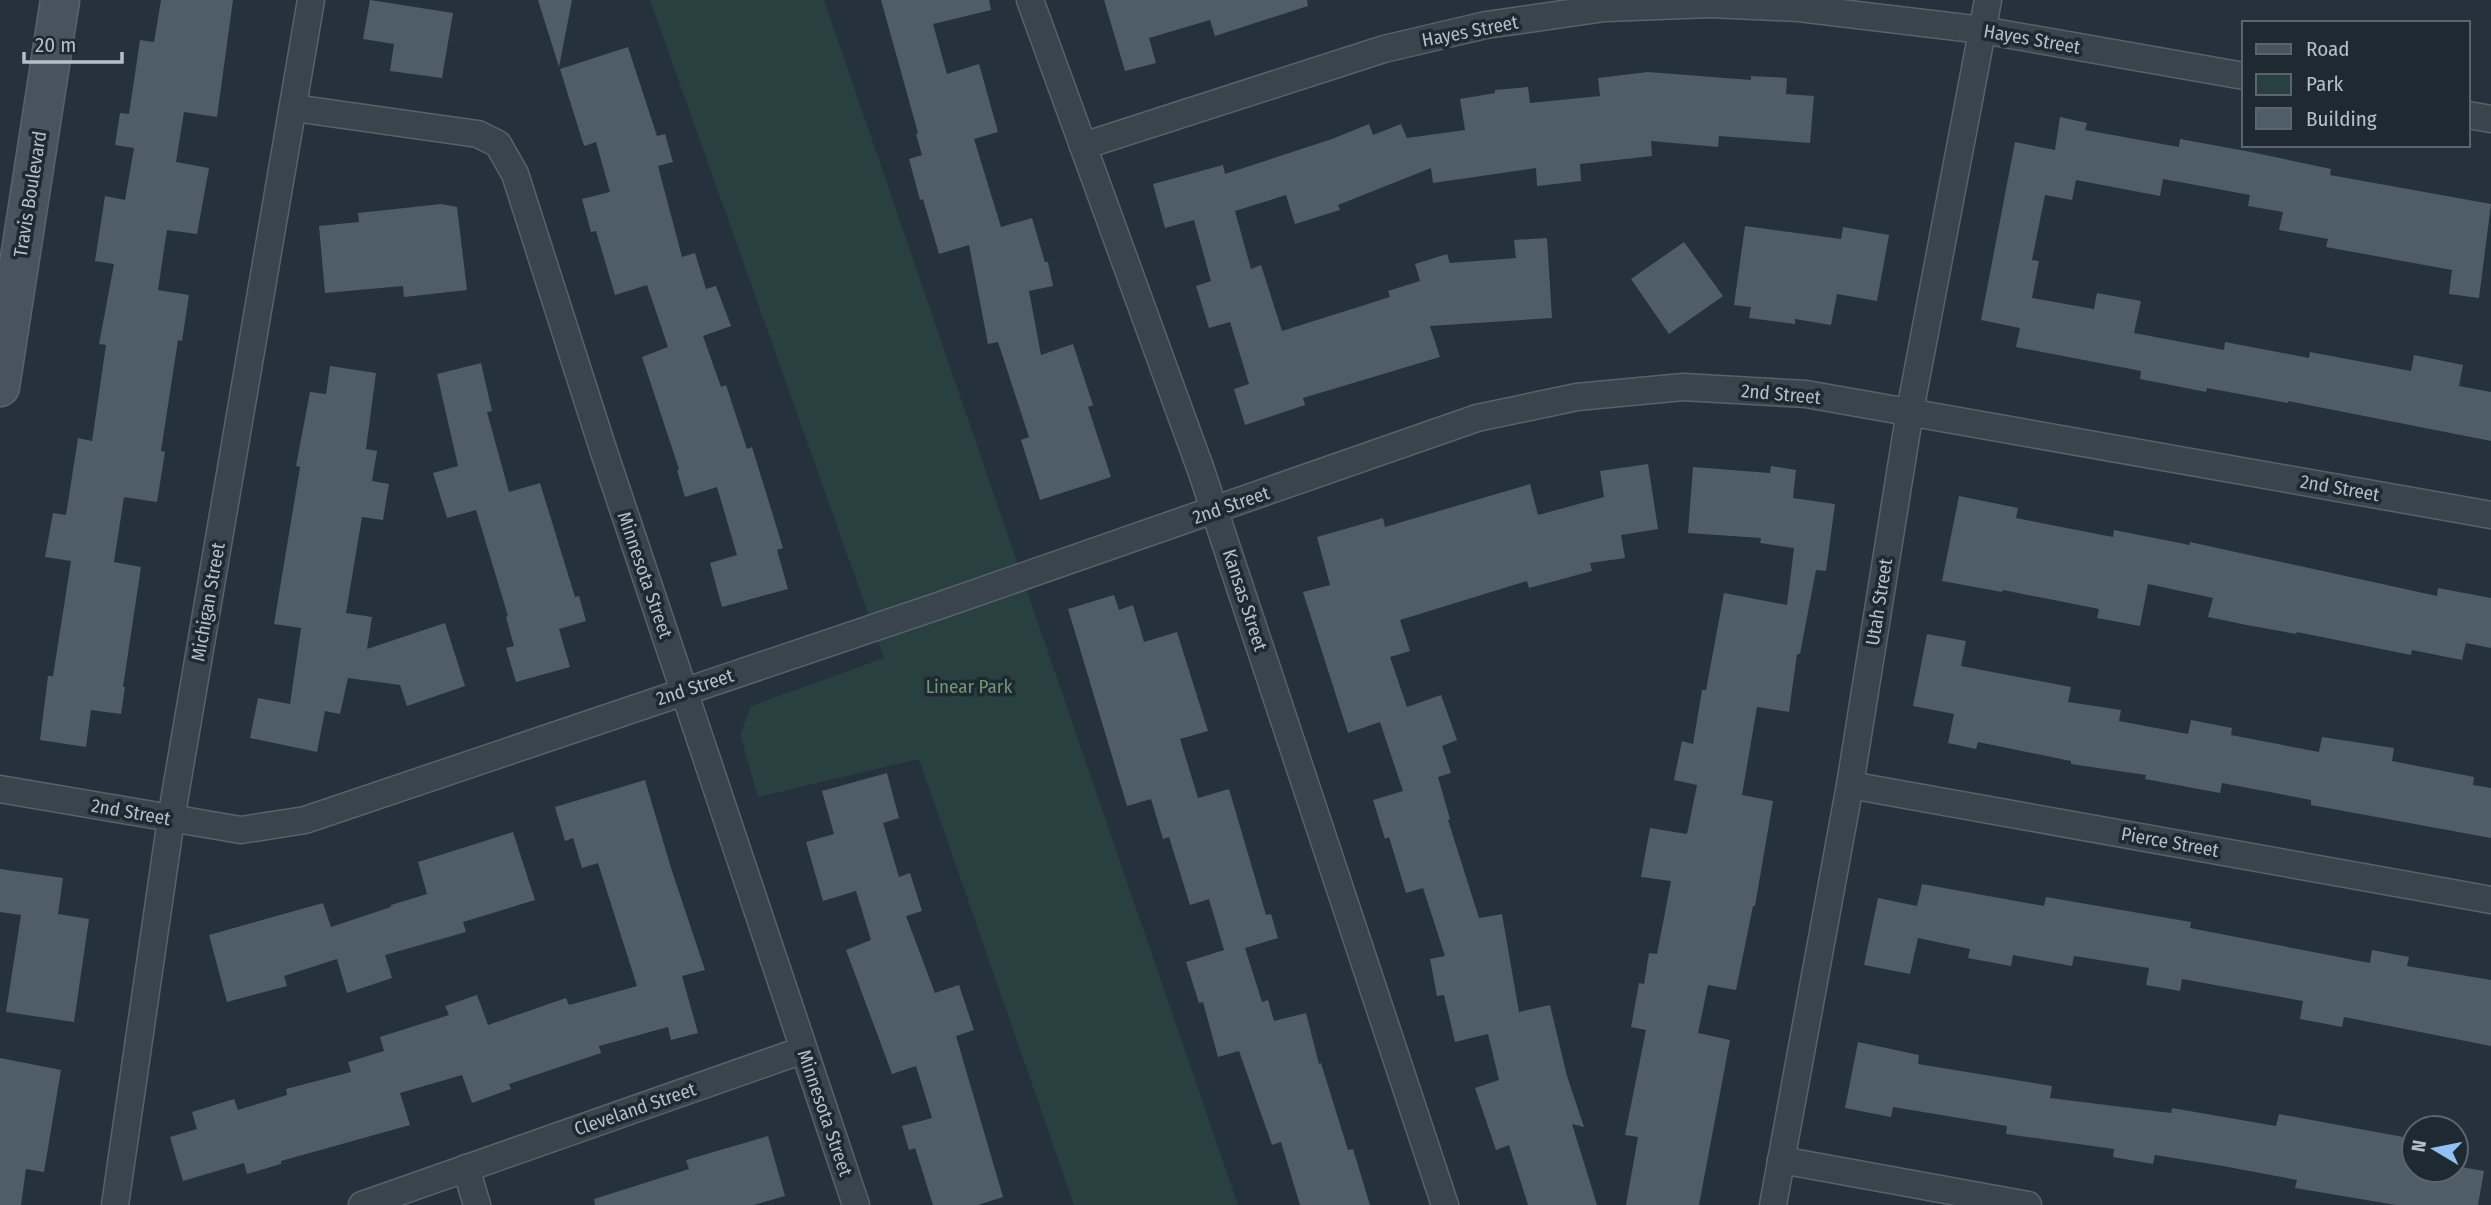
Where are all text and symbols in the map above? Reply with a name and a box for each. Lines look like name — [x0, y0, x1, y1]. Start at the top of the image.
street label: Hayes Street — [1420, 10, 1521, 52]
street label: Hayes Street — [1982, 19, 2083, 59]
scale bar — [24, 21, 122, 65]
legend — [2242, 21, 2470, 147]
text: 20 m — [35, 32, 76, 58]
text: Road — [2306, 36, 2350, 62]
text: Park — [2306, 71, 2344, 97]
text: Building — [2306, 106, 2377, 132]
street label: Travis Boulevard — [9, 129, 51, 259]
street label: 2nd Street — [1740, 379, 1823, 409]
street label: 2nd Street — [2299, 470, 2382, 506]
street label: 2nd Street — [1190, 481, 1273, 529]
street label: Minnesota Street — [613, 509, 678, 642]
street label: Michigan Street — [186, 540, 230, 663]
street label: Kansas Street — [1218, 546, 1273, 655]
street label: Utah Street — [1861, 556, 1897, 647]
street label: 2nd Street — [654, 663, 737, 710]
park label: Linear Park — [926, 675, 1012, 698]
street label: 2nd Street — [90, 794, 173, 830]
street label: Pierce Street — [2119, 822, 2221, 862]
street label: Minnesota Street — [793, 1047, 858, 1180]
street label: Cleveland Street — [571, 1077, 700, 1141]
north arrow — [2400, 1114, 2470, 1184]
text: N — [2406, 1139, 2431, 1154]

